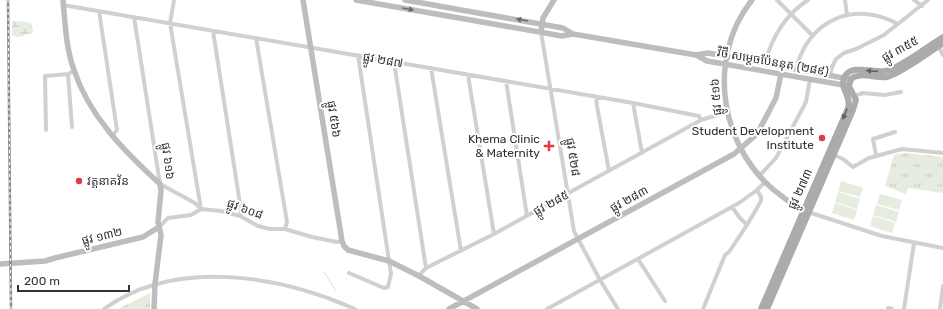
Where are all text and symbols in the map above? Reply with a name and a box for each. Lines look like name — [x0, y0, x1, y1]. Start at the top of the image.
one-way arrow — [402, 6, 414, 12]
one-way arrow — [516, 17, 528, 23]
street label: ផ្លូវ ៣៥៥ — [879, 33, 923, 68]
street label: វិថី សម្តេចប៉ែននុត (២៨៩) — [716, 45, 830, 79]
street label: ផ្លូវ ២៨៧ — [361, 50, 404, 74]
one-way arrow — [866, 67, 878, 74]
street label: ផ្លូវ ៥១៦ — [707, 77, 728, 116]
street label: ផ្លូវ ៥៦៦ — [321, 99, 344, 139]
one-way arrow — [842, 108, 848, 119]
place label: Student Development Institute — [692, 124, 814, 152]
place label: Khema Clinic & Maternity — [468, 132, 540, 160]
marker: Student Development Institute — [817, 133, 827, 143]
street label: ផ្លូវ ៥២៨ — [560, 137, 583, 178]
marker: Khema Clinic & Maternity — [543, 140, 555, 152]
street label: ផ្លូវ ៦១៦ — [155, 142, 178, 181]
street label: ផ្លូវ ២៧៣ — [785, 166, 818, 213]
place label: វត្តនាគវ័ន — [87, 174, 129, 188]
marker: វត្តនាគវ័ន — [74, 176, 84, 186]
street label: ផ្លូវ ២៨៣ — [607, 183, 652, 218]
street label: ផ្លូវ ២៨៥ — [531, 187, 573, 222]
street label: ផ្លូវ ៦០៨ — [224, 196, 265, 225]
street label: ផ្លូវ ១៣២ — [80, 224, 125, 251]
scale bar — [18, 267, 129, 293]
text: 200 m — [24, 274, 60, 288]

